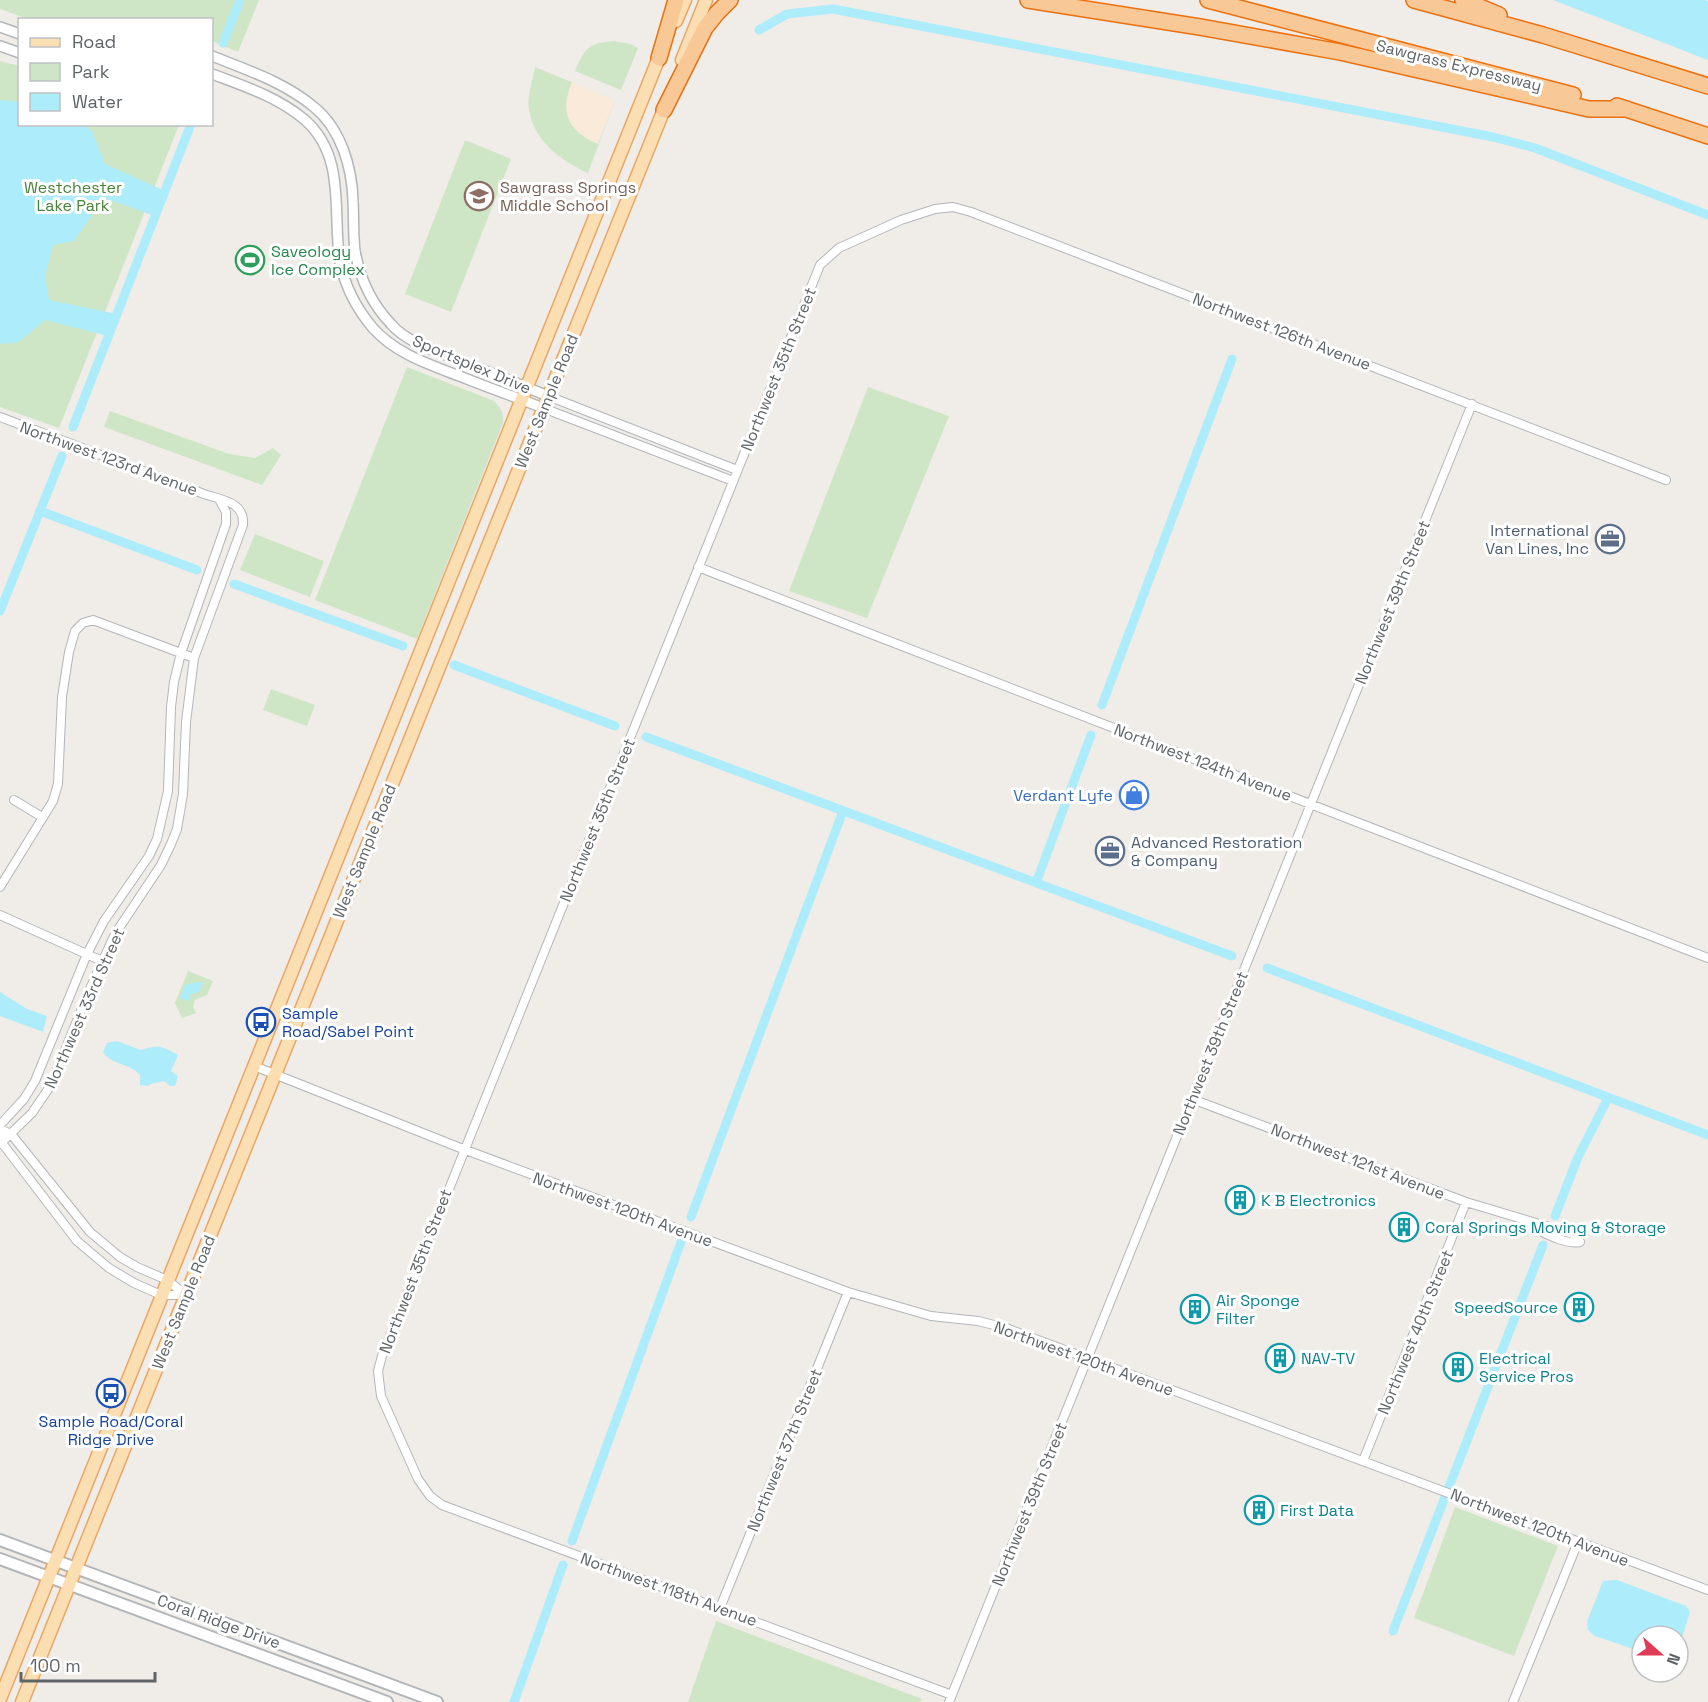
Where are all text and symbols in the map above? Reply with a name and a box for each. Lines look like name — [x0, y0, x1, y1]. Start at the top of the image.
legend — [18, 18, 213, 126]
text: Road — [72, 30, 116, 53]
street label: Sawgrass Expressway — [1374, 35, 1544, 96]
text: Park — [72, 60, 110, 83]
text: Water — [72, 90, 123, 113]
park label: Westchester Lake Park — [24, 177, 122, 216]
place label: Sawgrass Springs Middle School — [500, 177, 636, 216]
school or university icon: Sawgrass Springs Middle School — [463, 180, 495, 212]
place label: Saveology Ice Complex — [271, 241, 365, 280]
sports icon: Saveology Ice Complex — [234, 244, 266, 276]
street label: Northwest 35th Street — [736, 284, 821, 454]
street label: Northwest 126th Avenue — [1190, 288, 1374, 375]
street label: Sportsplex Drive — [409, 330, 534, 399]
street label: West Sample Road — [510, 331, 583, 471]
street label: Northwest 123rd Avenue — [17, 416, 201, 500]
street label: Northwest 39th Street — [1350, 517, 1435, 687]
place label: International Van Lines, Inc — [1485, 520, 1589, 559]
office icon: International Van Lines, Inc — [1594, 523, 1626, 555]
street label: Northwest 124th Avenue — [1111, 719, 1295, 806]
street label: Northwest 35th Street — [555, 735, 640, 905]
shop icon: Verdant Lyfe — [1118, 779, 1150, 811]
street label: West Sample Road — [328, 781, 401, 921]
place label: Verdant Lyfe — [1013, 785, 1113, 806]
place label: Advanced Restoration & Company — [1131, 832, 1302, 871]
office icon: Advanced Restoration & Company — [1094, 835, 1126, 867]
street label: Northwest 33rd Street — [40, 925, 129, 1092]
street label: Northwest 39th Street — [1168, 968, 1253, 1138]
place label: Sample Road/Sabel Point — [282, 1003, 414, 1042]
bus stop icon: Sample Road/Sabel Point — [245, 1006, 277, 1038]
street label: Northwest 121st Avenue — [1268, 1119, 1448, 1204]
street label: Northwest 120th Avenue — [530, 1167, 716, 1252]
building icon: K B Electronics — [1224, 1184, 1256, 1216]
street label: Northwest 35th Street — [374, 1186, 457, 1357]
place label: K B Electronics — [1261, 1190, 1376, 1211]
building icon: Coral Springs Moving & Storage — [1388, 1211, 1420, 1243]
place label: Coral Springs Moving & Storage — [1425, 1217, 1666, 1238]
street label: West Sample Road — [147, 1232, 220, 1372]
street label: Northwest 40th Street — [1373, 1247, 1458, 1418]
place label: Air Sponge Filter — [1216, 1290, 1300, 1329]
building icon: SpeedSource — [1563, 1291, 1595, 1323]
building icon: Air Sponge Filter — [1179, 1293, 1211, 1325]
place label: SpeedSource — [1454, 1297, 1558, 1318]
street label: Northwest 120th Avenue — [991, 1316, 1177, 1401]
building icon: NAV-TV — [1264, 1342, 1296, 1374]
place label: NAV-TV — [1301, 1348, 1355, 1369]
place label: Electrical Service Pros — [1479, 1348, 1574, 1387]
building icon: Electrical Service Pros — [1442, 1351, 1474, 1383]
street label: Northwest 37th Street — [742, 1365, 827, 1535]
bus stop icon: Sample Road/Coral Ridge Drive — [95, 1377, 127, 1409]
place label: Sample Road/Coral Ridge Drive — [39, 1411, 183, 1450]
street label: Northwest 39th Street — [987, 1419, 1072, 1589]
street label: Northwest 120th Avenue — [1448, 1484, 1632, 1571]
building icon: First Data — [1243, 1494, 1275, 1526]
place label: First Data — [1280, 1500, 1354, 1521]
street label: Northwest 118th Avenue — [578, 1548, 760, 1631]
street label: Coral Ridge Drive — [154, 1589, 283, 1654]
north arrow — [1630, 1624, 1690, 1684]
scale bar — [21, 1645, 154, 1683]
text: N — [1662, 1650, 1685, 1668]
text: 100 m — [30, 1654, 81, 1677]

